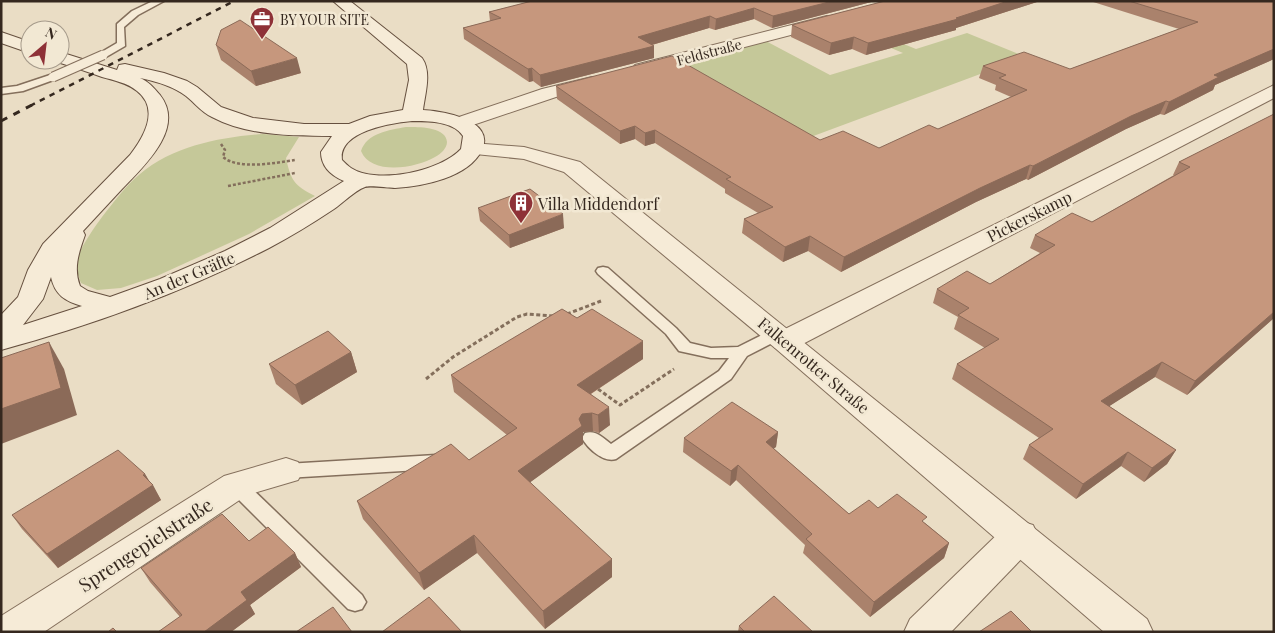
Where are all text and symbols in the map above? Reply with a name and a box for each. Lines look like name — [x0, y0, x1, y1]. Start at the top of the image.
office icon: BY YOUR SITE — [249, 6, 275, 40]
place label: BY YOUR SITE — [280, 10, 369, 29]
north arrow — [20, 20, 70, 70]
text: N — [42, 22, 60, 44]
street label: Feldstraße — [674, 34, 744, 70]
street label: Pickerskamp — [983, 186, 1075, 246]
building icon: Villa Middendorf — [508, 190, 534, 224]
place label: Villa Middendorf — [537, 193, 660, 214]
street label: An der Gräfte — [139, 246, 238, 304]
street label: Falkenrotter Straße — [754, 312, 874, 418]
street label: Sprengepielstraße — [73, 491, 217, 597]

